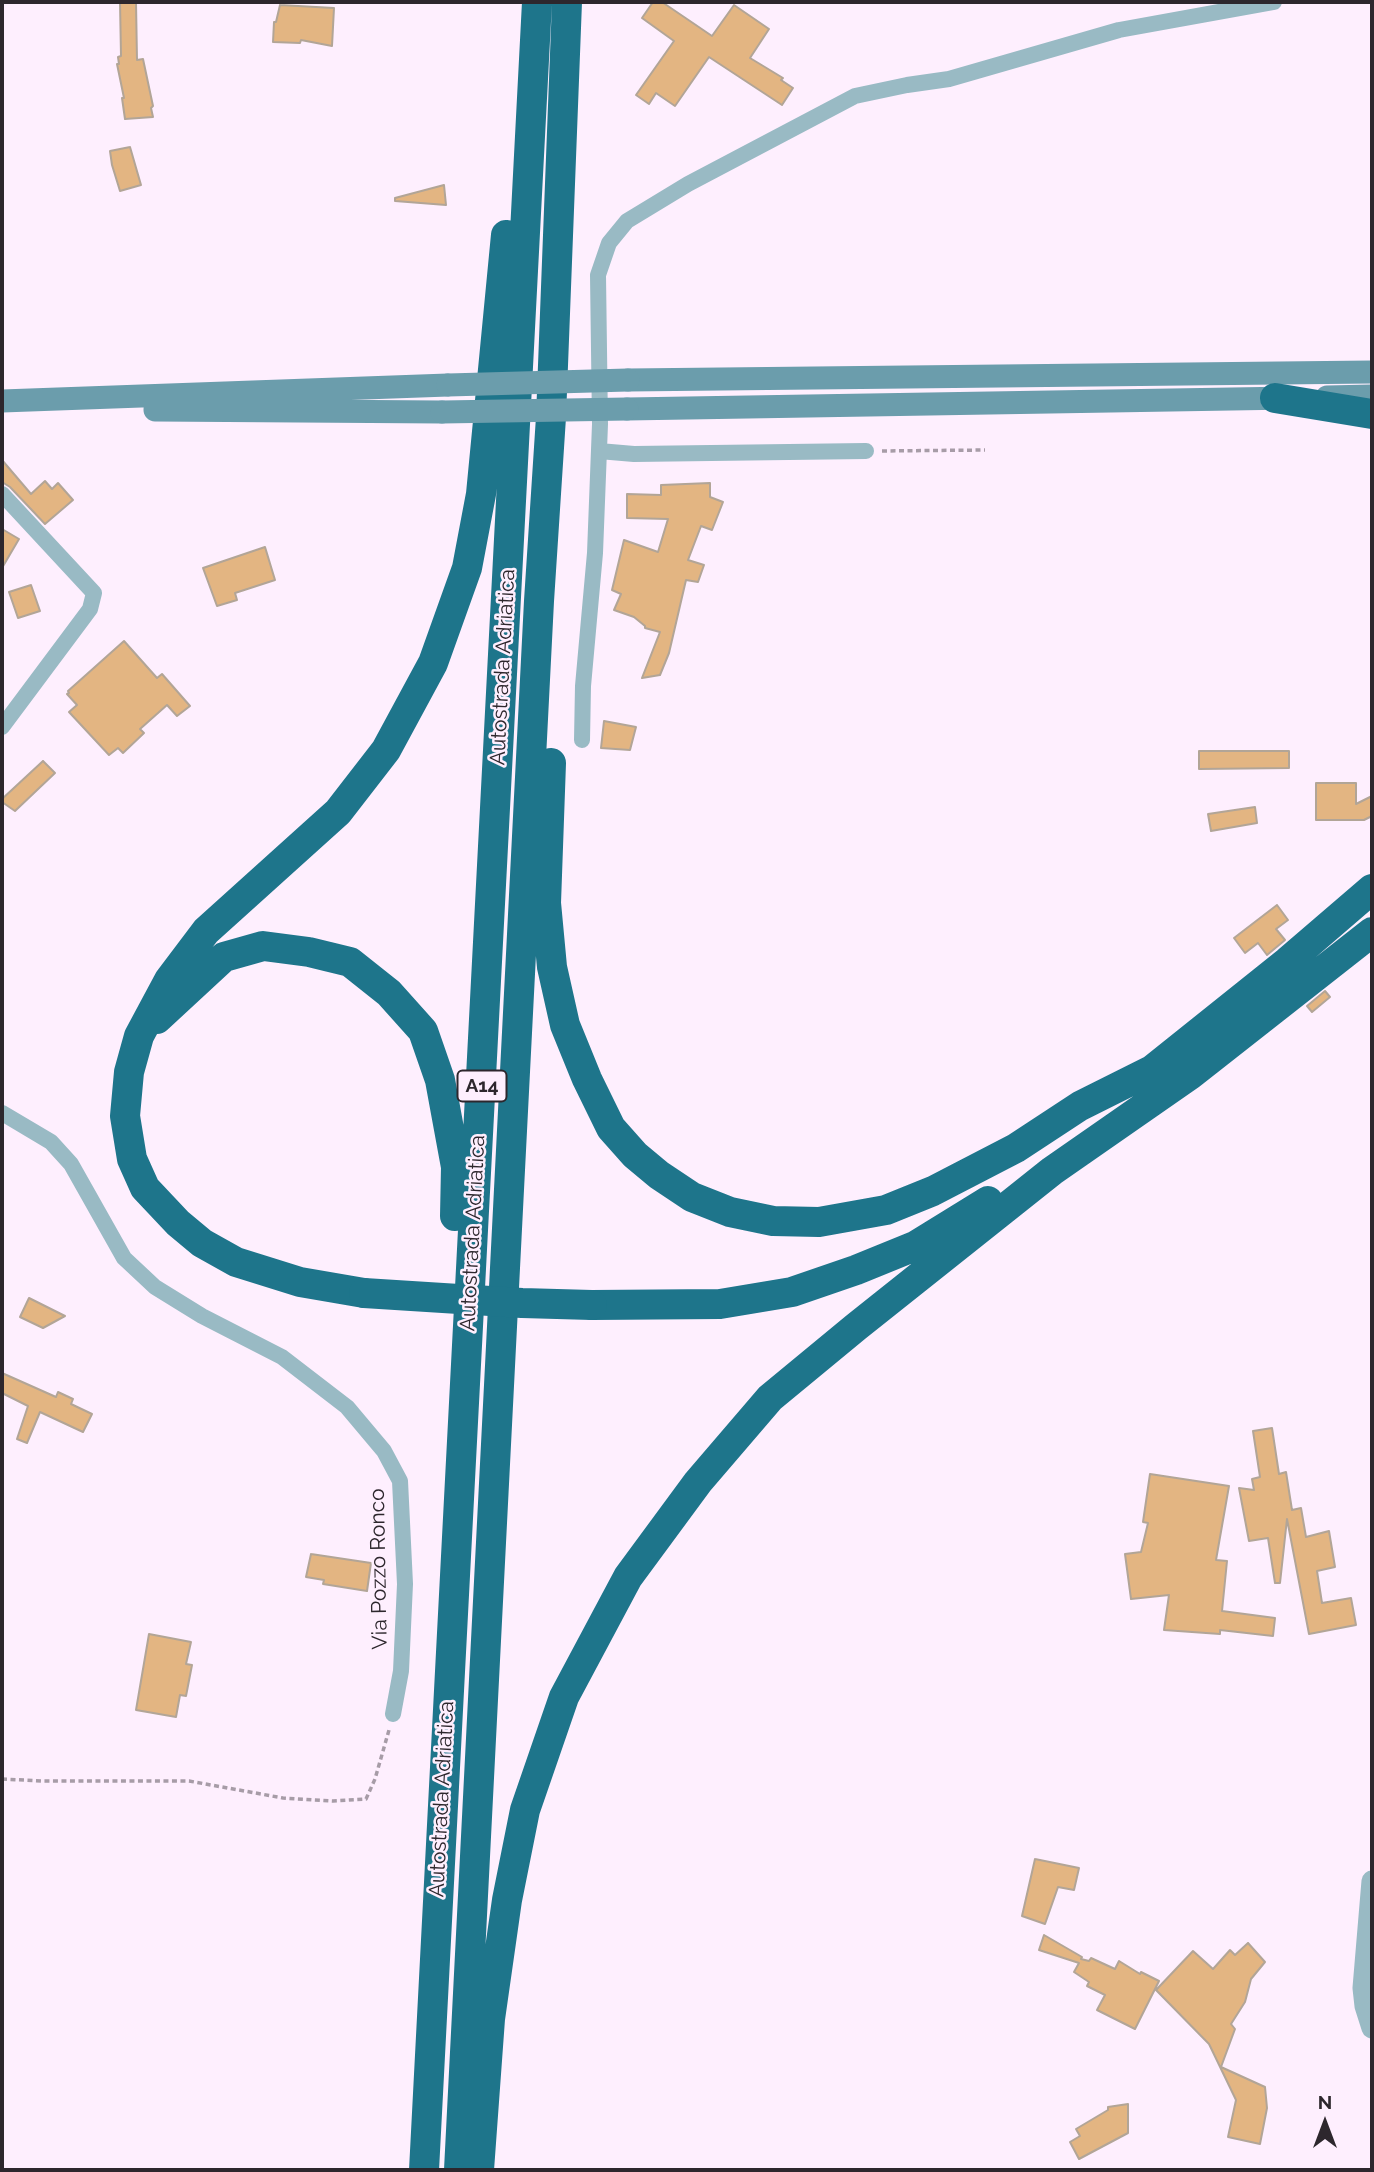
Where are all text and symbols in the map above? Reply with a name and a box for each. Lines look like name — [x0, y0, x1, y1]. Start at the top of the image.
street label: Autostrada Adriatica — [485, 568, 521, 766]
road number: A14 — [458, 1070, 506, 1102]
street label: Autostrada Adriatica — [455, 1134, 491, 1332]
street label: Via Pozzo Ronco — [365, 1488, 393, 1650]
street label: Autostrada Adriatica — [424, 1700, 460, 1898]
north arrow — [1290, 2088, 1360, 2158]
text: N — [1318, 2091, 1332, 2113]

